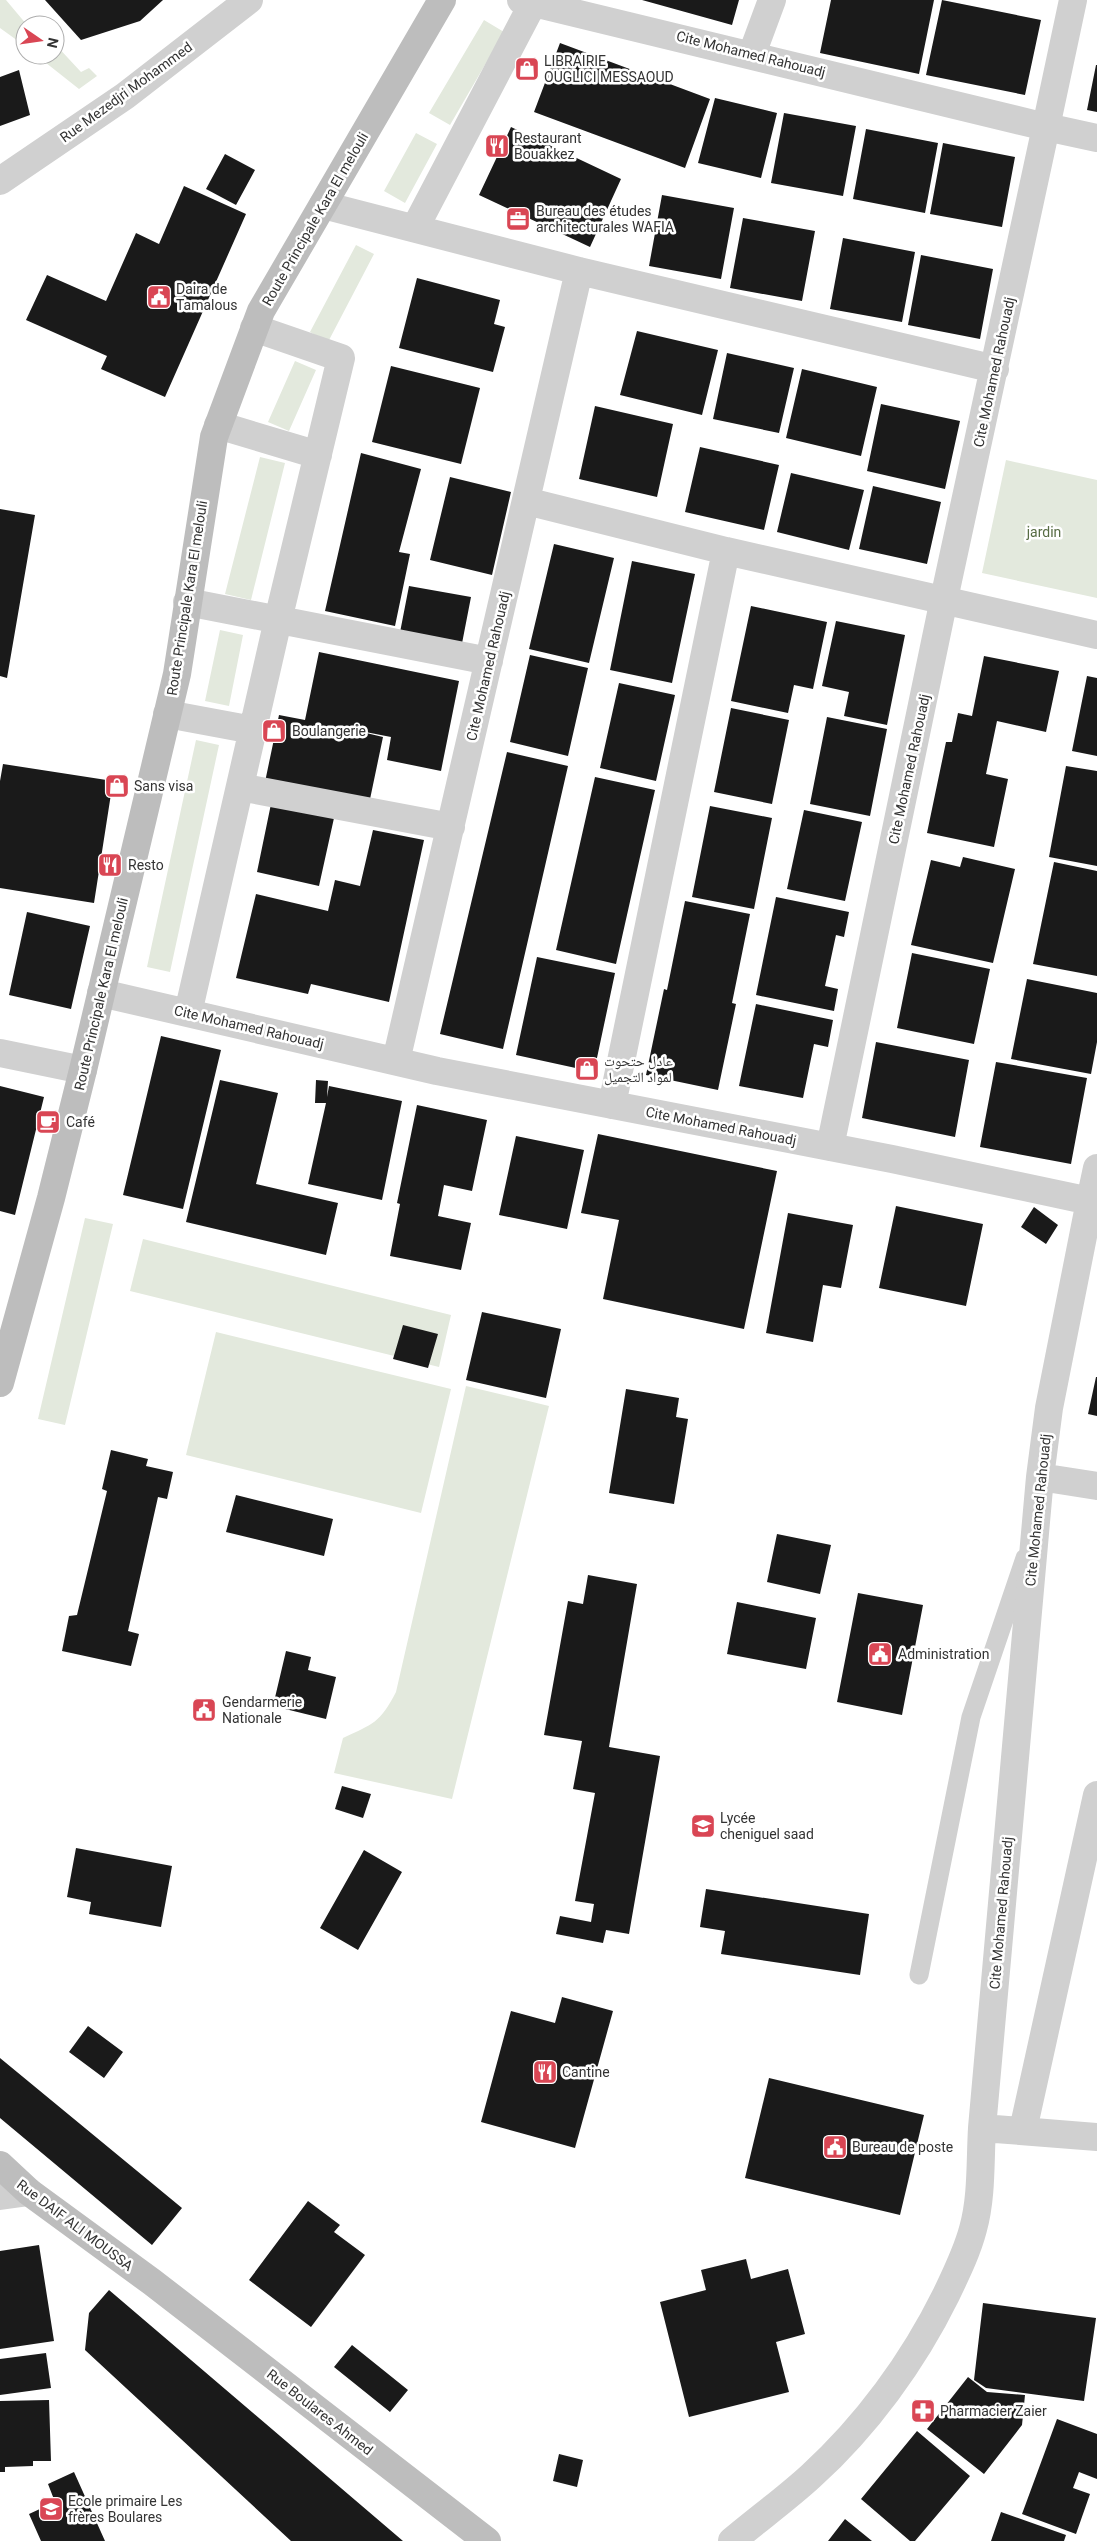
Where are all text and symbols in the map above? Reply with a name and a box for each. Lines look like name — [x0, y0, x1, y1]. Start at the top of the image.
north arrow — [15, 15, 65, 65]
street label: Cite Mohamed Rahouadj — [675, 28, 827, 80]
text: N — [44, 36, 62, 50]
street label: Rue Mezedjri Mohammed — [57, 39, 195, 145]
place label: LIBRAIRIE OUGLICI MESSAOUD — [544, 53, 674, 85]
shop icon: LIBRAIRIE OUGLICI MESSAOUD — [514, 56, 540, 82]
street label: Route Principale Kara El melouli — [259, 130, 371, 308]
place label: Restaurant Bouakkez — [514, 130, 582, 162]
restaurant icon: Restaurant Bouakkez — [484, 133, 510, 159]
place label: Bureau des études architecturales WAFIA — [536, 203, 674, 235]
office icon: Bureau des études architecturales WAFIA — [505, 206, 531, 232]
place label: Daira de Tamalous — [176, 281, 237, 313]
public building icon: Daira de Tamalous — [146, 284, 172, 310]
street label: Cite Mohamed Rahouadj — [970, 295, 1018, 449]
street label: Route Principale Kara El melouli — [164, 499, 210, 697]
park label: jardin — [1026, 524, 1061, 540]
street label: Cite Mohamed Rahouadj — [463, 590, 513, 742]
street label: Cite Mohamed Rahouadj — [885, 692, 933, 846]
shop icon: Boulangerie — [261, 718, 287, 744]
place label: Boulangerie — [292, 723, 366, 739]
shop icon: Sans visa — [104, 773, 130, 799]
place label: Sans visa — [134, 778, 193, 794]
restaurant icon: Resto — [97, 852, 123, 878]
place label: Resto — [128, 857, 164, 873]
street label: Route Principale Kara El melouli — [71, 896, 131, 1092]
street label: Cite Mohamed Rahouadj — [173, 1002, 325, 1052]
place label: عادل حتحوت لمواد التجميل — [604, 1053, 673, 1086]
shop icon: عادل حتحوت لمواد التجميل — [574, 1056, 600, 1082]
street label: Cite Mohamed Rahouadj — [644, 1104, 798, 1148]
cafe icon: Café — [35, 1109, 61, 1135]
place label: Café — [66, 1114, 95, 1130]
street label: Cite Mohamed Rahouadj — [1022, 1433, 1054, 1587]
public building icon: Administration — [867, 1641, 893, 1667]
place label: Administration — [898, 1646, 989, 1662]
place label: Gendarmerie Nationale — [222, 1694, 302, 1726]
public building icon: Gendarmerie Nationale — [191, 1697, 217, 1723]
place label: Lycée cheniguel saad — [720, 1810, 814, 1842]
school or university icon: Lycée cheniguel saad — [690, 1813, 716, 1839]
street label: Cite Mohamed Rahouadj — [986, 1836, 1016, 1990]
restaurant icon: Cantine — [532, 2059, 558, 2085]
place label: Cantine — [562, 2064, 610, 2080]
public building icon: Bureau de poste — [822, 2134, 848, 2160]
place label: Bureau de poste — [852, 2139, 953, 2155]
street label: Rue DAIF ALI MOUSSA — [14, 2176, 136, 2274]
street label: Rue Boulares Ahmed — [264, 2366, 376, 2458]
pharmacy icon: Pharmacier Zaier — [910, 2398, 936, 2424]
place label: Pharmacier Zaier — [940, 2403, 1047, 2419]
place label: Ecole primaire Les frères Boulares — [68, 2493, 182, 2525]
school or university icon: Ecole primaire Les frères Boulares — [38, 2496, 64, 2522]

